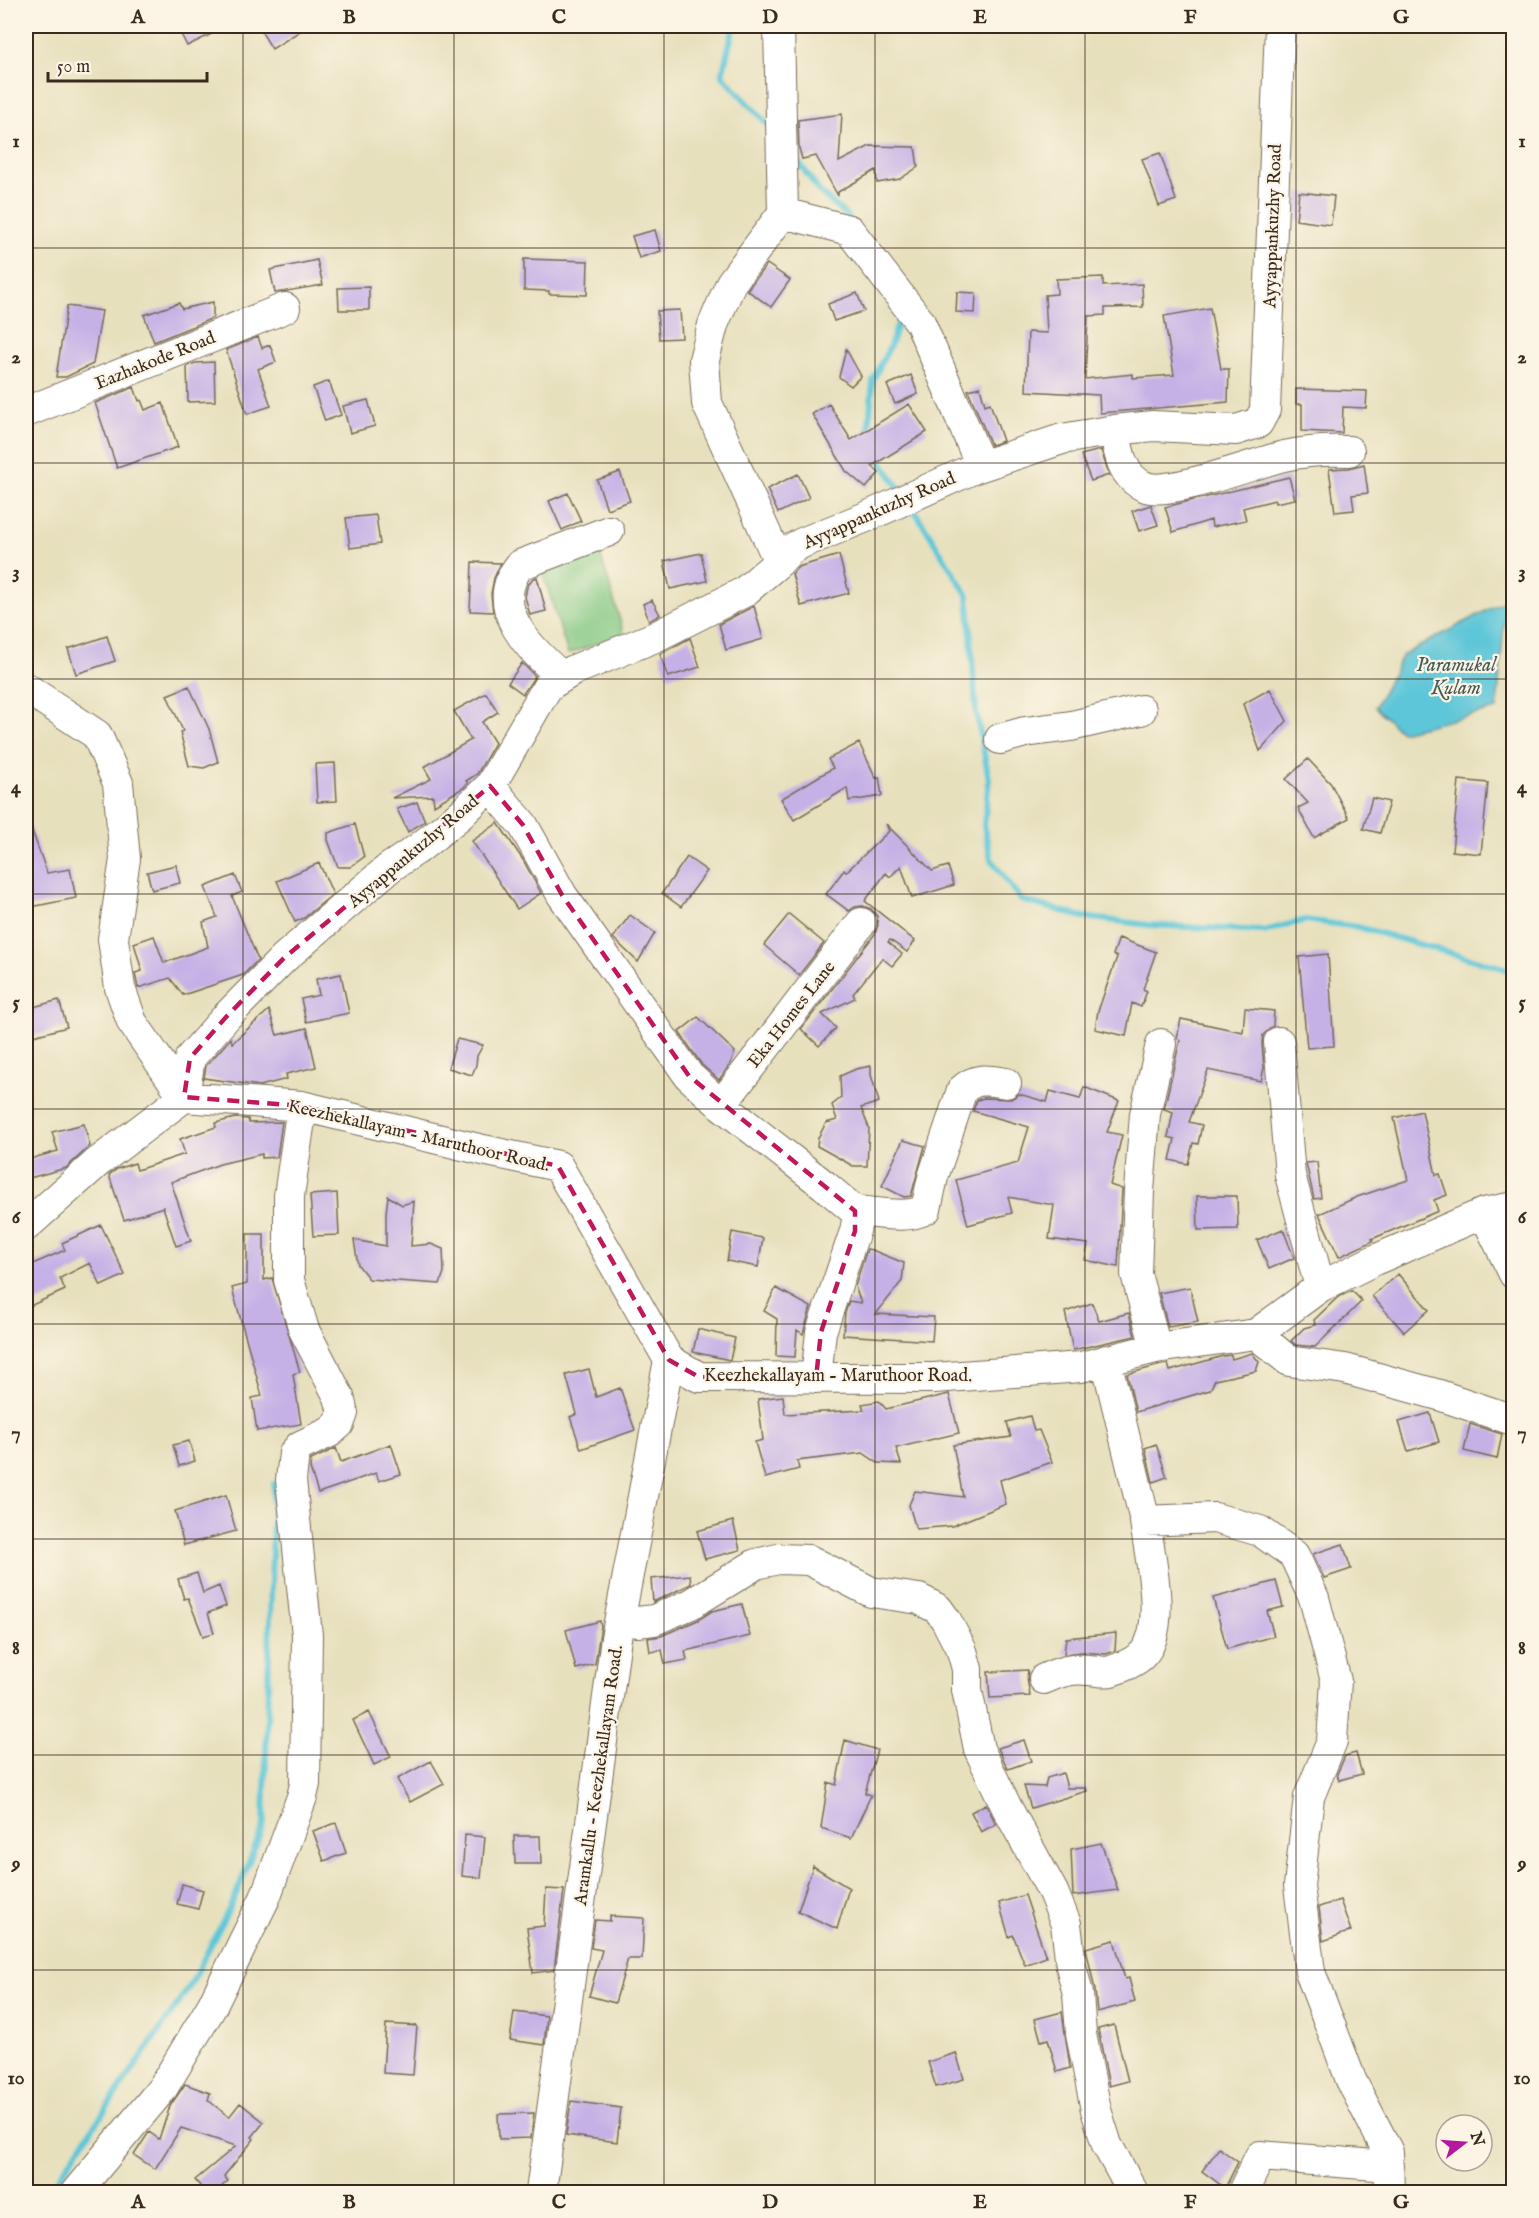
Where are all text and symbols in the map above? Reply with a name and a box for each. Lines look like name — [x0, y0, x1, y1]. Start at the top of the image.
text: A — [130, 5, 146, 30]
text: B — [342, 5, 356, 30]
text: C — [552, 5, 566, 30]
text: D — [762, 5, 778, 30]
text: E — [973, 5, 987, 30]
text: F — [1184, 5, 1197, 30]
text: G — [1393, 5, 1410, 30]
scale bar — [48, 45, 207, 83]
text: 50 m — [57, 56, 90, 79]
text: 1 — [12, 129, 20, 154]
text: 1 — [1518, 129, 1526, 154]
street label: Ayyappankuzhy Road — [1259, 143, 1288, 309]
street label: Eazhakode Road — [92, 327, 219, 396]
text: 2 — [11, 345, 21, 370]
text: 2 — [1517, 345, 1527, 370]
street label: Ayyappankuzhy Road — [799, 467, 960, 556]
text: 3 — [12, 560, 20, 585]
text: 3 — [1518, 560, 1526, 585]
water label: Paramukal Kulam — [1416, 653, 1498, 701]
text: 4 — [11, 775, 22, 800]
text: 4 — [1517, 775, 1528, 800]
street label: Ayyappankuzhy Road — [343, 790, 485, 914]
street label: Eka Homes Lane — [743, 957, 841, 1073]
text: 5 — [12, 990, 20, 1015]
text: 5 — [1518, 990, 1526, 1015]
street label: Keezhekallayam - Maruthoor Road. — [285, 1095, 552, 1178]
text: 6 — [12, 1205, 22, 1230]
text: 6 — [1518, 1205, 1528, 1230]
street label: Keezhekallayam - Maruthoor Road. — [704, 1365, 972, 1388]
text: 7 — [11, 1421, 21, 1446]
text: 7 — [1517, 1421, 1527, 1446]
text: 8 — [12, 1636, 20, 1661]
text: 8 — [1518, 1636, 1526, 1661]
street label: Aramkallu - Keezhekallayam Road. — [570, 1643, 629, 1908]
text: 9 — [11, 1851, 21, 1876]
text: 9 — [1517, 1851, 1527, 1876]
text: 10 — [7, 2066, 25, 2091]
text: 10 — [1513, 2066, 1531, 2091]
north arrow — [1434, 2113, 1494, 2173]
text: N — [1465, 2129, 1488, 2149]
text: A — [130, 2190, 146, 2215]
text: B — [342, 2190, 356, 2215]
text: C — [552, 2190, 566, 2215]
text: D — [762, 2190, 778, 2215]
text: E — [973, 2190, 987, 2215]
text: F — [1184, 2190, 1197, 2215]
text: G — [1393, 2190, 1410, 2215]

